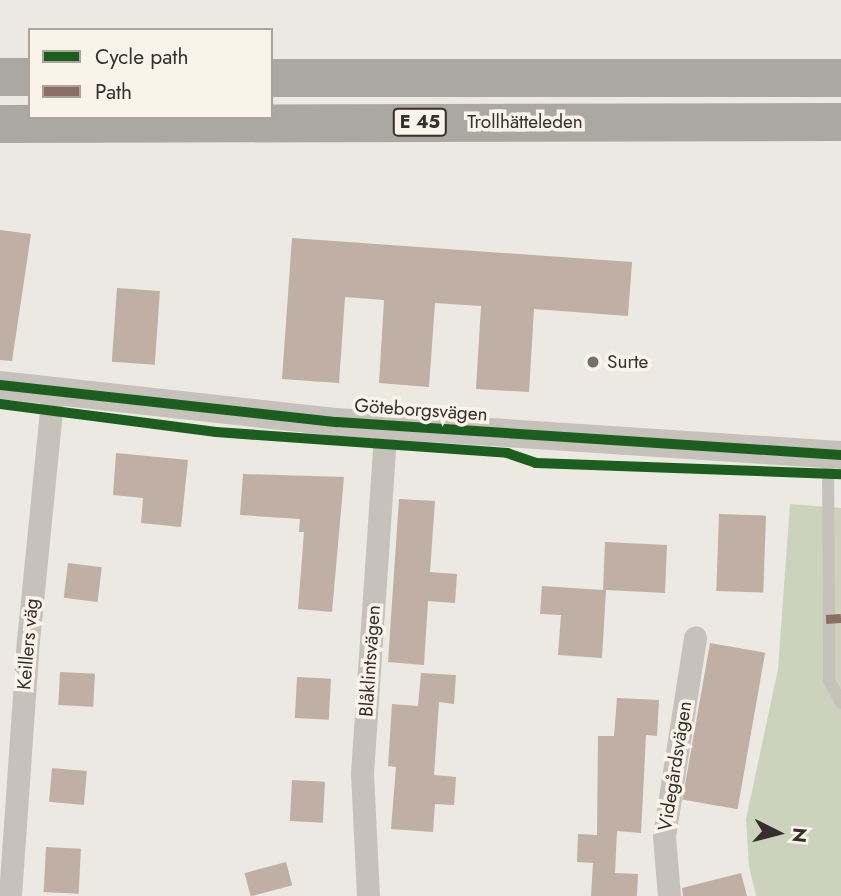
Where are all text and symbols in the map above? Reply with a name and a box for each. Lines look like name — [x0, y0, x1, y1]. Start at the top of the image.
legend — [28, 28, 273, 119]
text: Cycle path — [95, 42, 188, 72]
text: Path — [95, 77, 132, 107]
road number: E 45 — [392, 107, 448, 136]
street label: Trollhätteleden — [467, 111, 583, 133]
place label: Surte — [607, 351, 648, 373]
marker: Surte — [585, 354, 601, 370]
street label: Göteborgsvägen — [354, 394, 488, 426]
street label: Keillers väg — [13, 597, 43, 691]
street label: Blåklintsvägen — [355, 604, 385, 718]
street label: Videgårdsvägen — [653, 699, 697, 833]
north arrow — [743, 798, 813, 868]
text: N — [785, 826, 814, 844]

